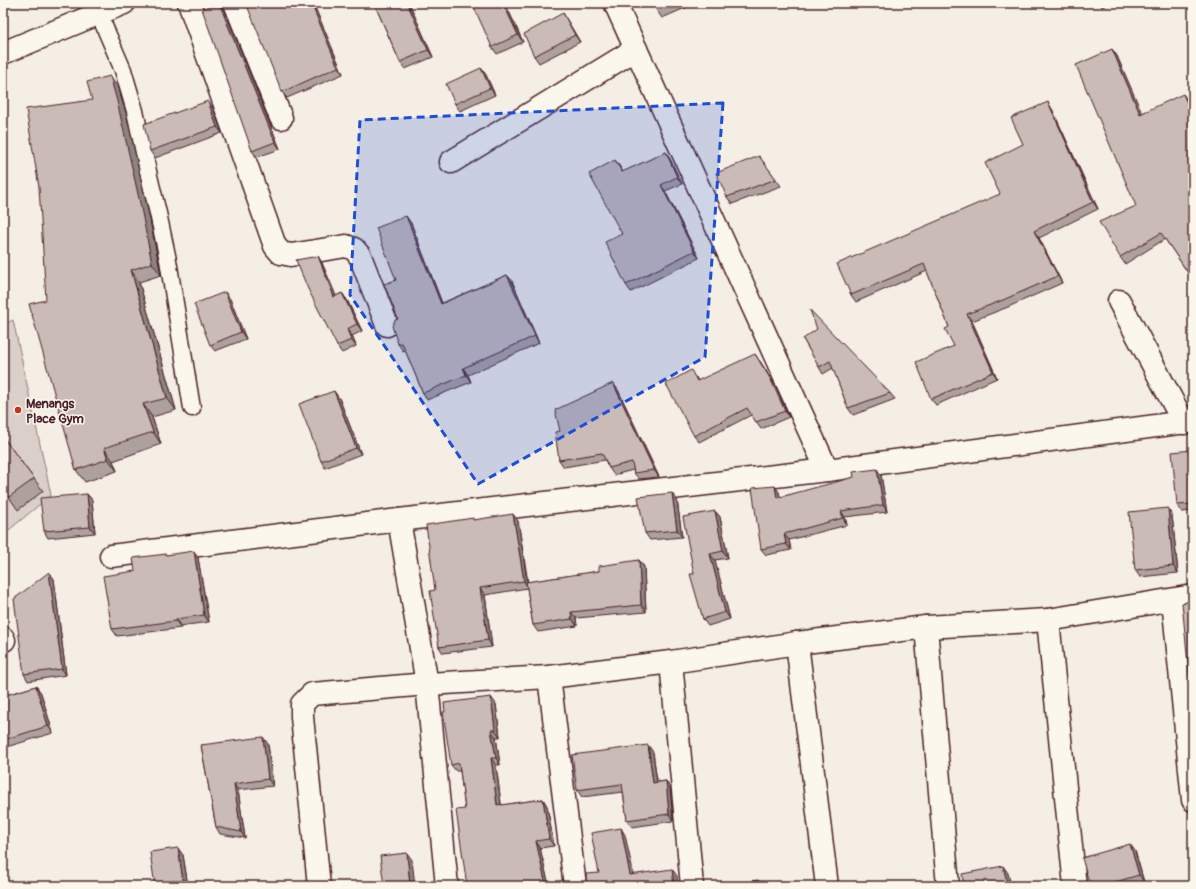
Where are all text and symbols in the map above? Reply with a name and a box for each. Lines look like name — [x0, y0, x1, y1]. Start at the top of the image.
place label: Menangs Place Gym — [26, 396, 84, 427]
marker: Menangs Place Gym — [13, 405, 23, 415]

